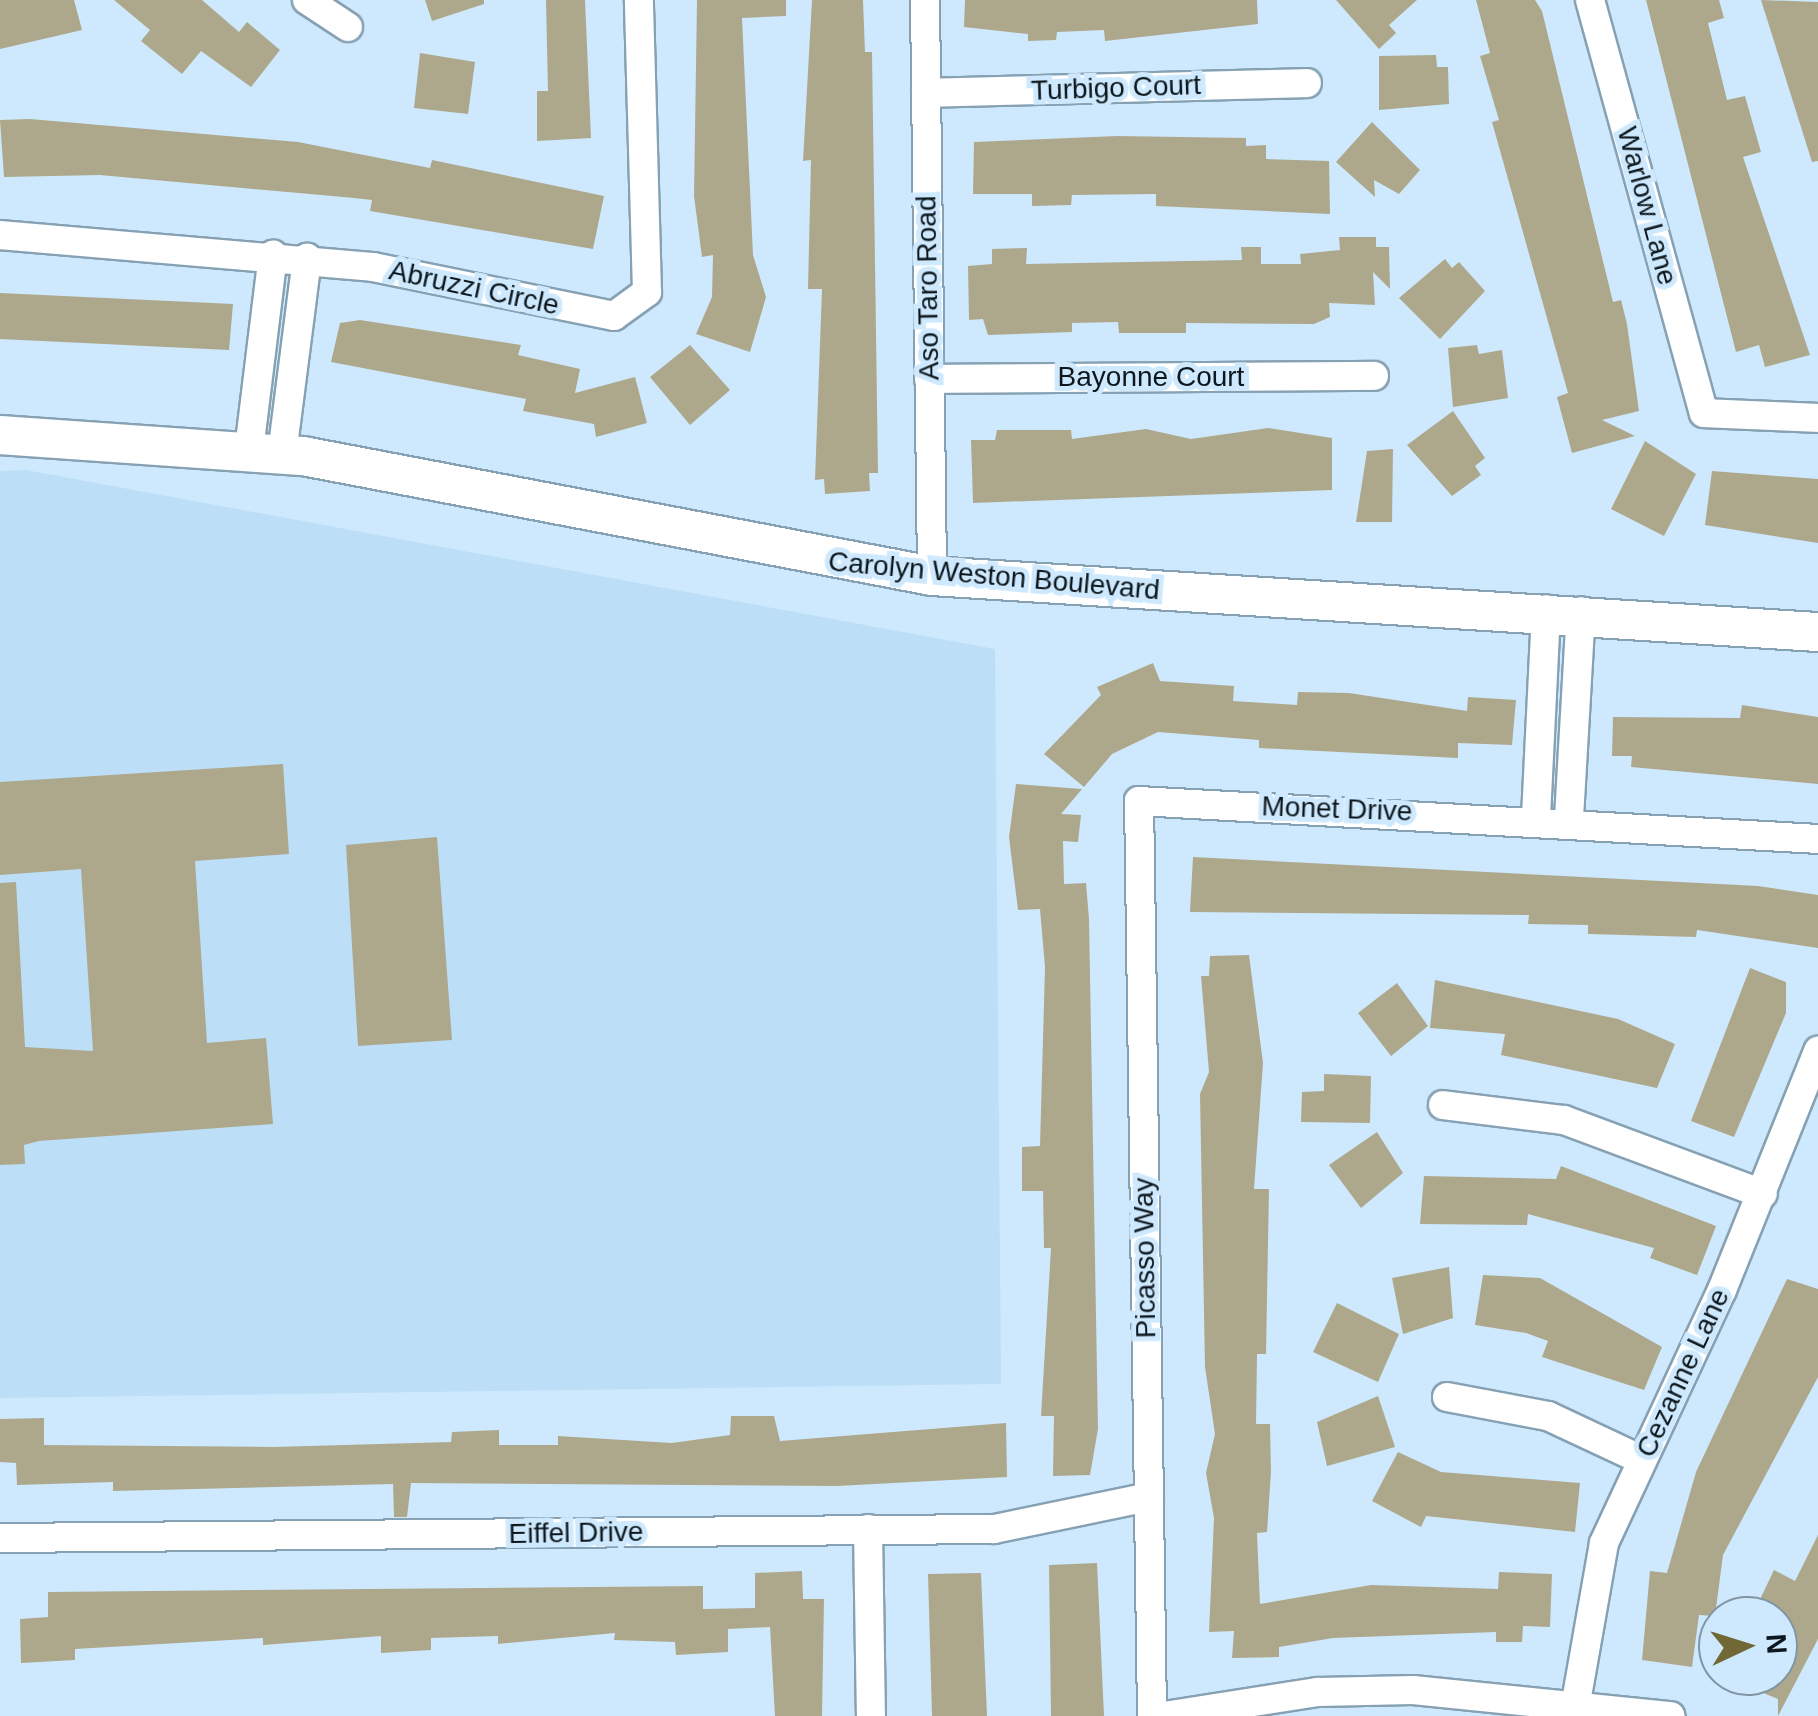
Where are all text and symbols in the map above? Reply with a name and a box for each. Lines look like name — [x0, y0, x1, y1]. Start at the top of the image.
street label: Turbigo Court — [1030, 68, 1202, 108]
street label: Warlow Lane — [1610, 123, 1684, 289]
street label: Aso Taro Road — [910, 195, 946, 381]
street label: Abruzzi Circle — [386, 254, 562, 322]
street label: Bayonne Court — [1058, 360, 1244, 394]
street label: Carolyn Weston Boulevard — [827, 545, 1161, 607]
street label: Monet Drive — [1261, 790, 1413, 828]
street label: Picasso Way — [1127, 1177, 1163, 1339]
street label: Cezanne Lane — [1629, 1283, 1737, 1463]
street label: Eiffel Drive — [508, 1515, 644, 1551]
north arrow — [1698, 1596, 1798, 1696]
text: N — [1760, 1633, 1793, 1655]

